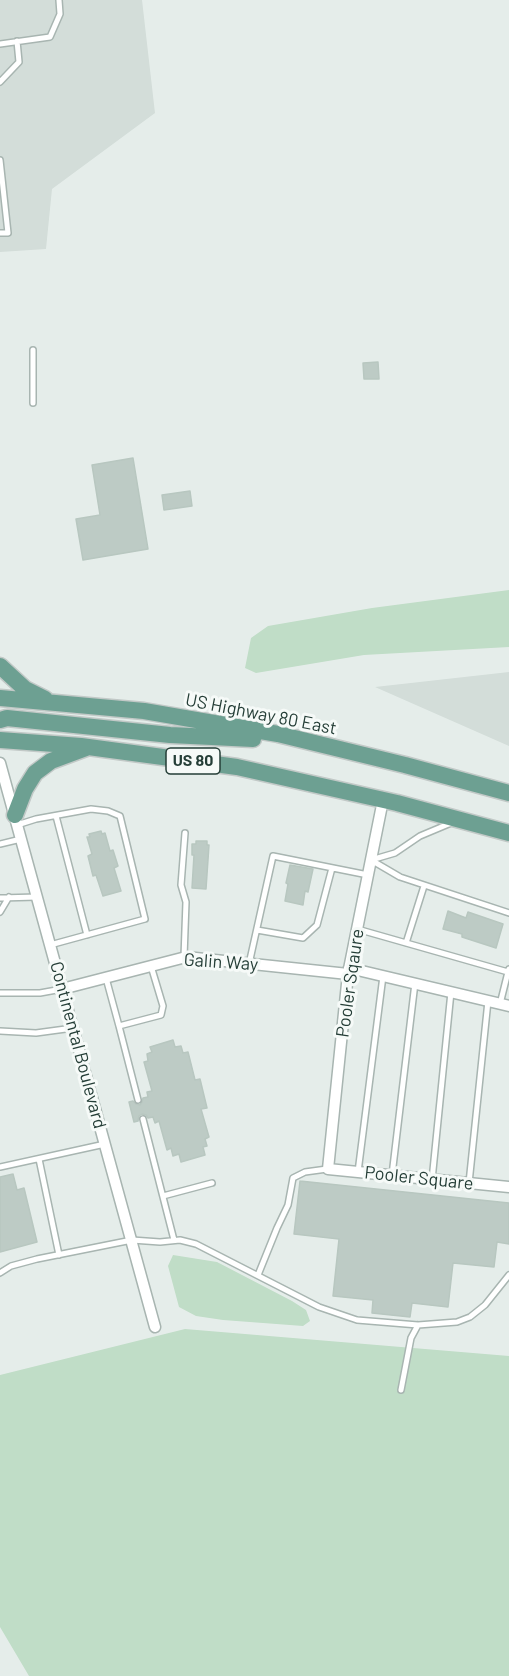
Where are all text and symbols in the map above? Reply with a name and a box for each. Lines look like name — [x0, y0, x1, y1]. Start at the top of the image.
street label: US Highway 80 East — [184, 689, 338, 739]
road number: US 80 — [166, 748, 220, 774]
street label: Pooler Sqaure — [332, 927, 368, 1039]
street label: Galin Way — [183, 949, 259, 975]
street label: Continental Boulevard — [45, 959, 111, 1131]
street label: Pooler Square — [364, 1162, 474, 1194]

